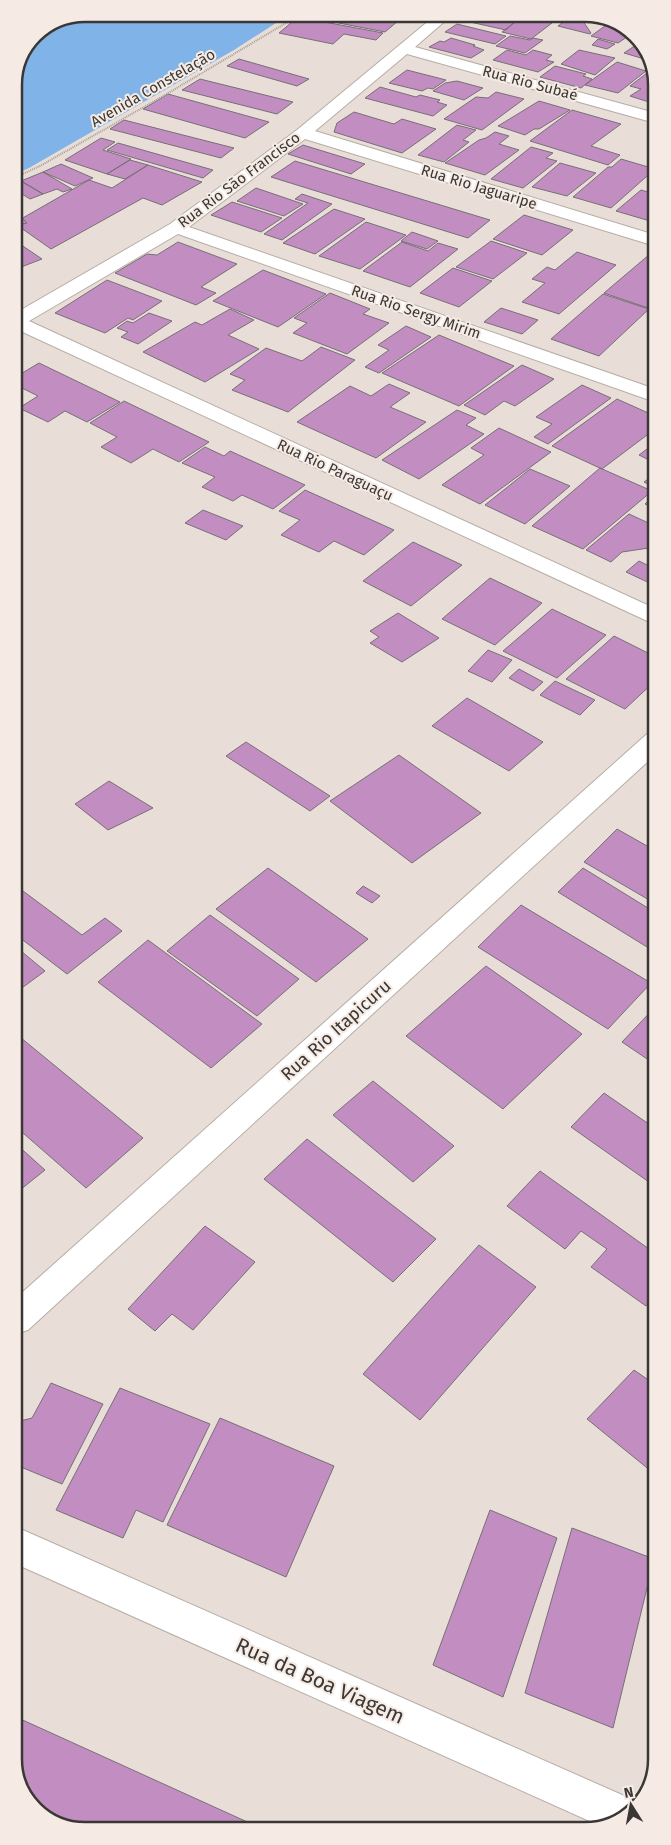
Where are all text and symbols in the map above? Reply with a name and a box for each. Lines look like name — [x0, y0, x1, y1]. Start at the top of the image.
street label: Avenida Constelação — [88, 45, 218, 131]
street label: Rua Rio Subaé — [480, 62, 580, 104]
street label: Rua Rio São Francisco — [174, 128, 304, 232]
street label: Rua Rio Jaguaripe — [419, 161, 539, 213]
street label: Rua Rio Sergy Mirim — [349, 281, 483, 343]
street label: Rua Rio Paraguaçu — [274, 435, 396, 505]
street label: Rua Rio Itapicuru — [276, 975, 396, 1085]
street label: Rua da Boa Viagem — [232, 1632, 408, 1730]
north arrow — [606, 1780, 656, 1830]
text: N — [622, 1783, 635, 1802]

